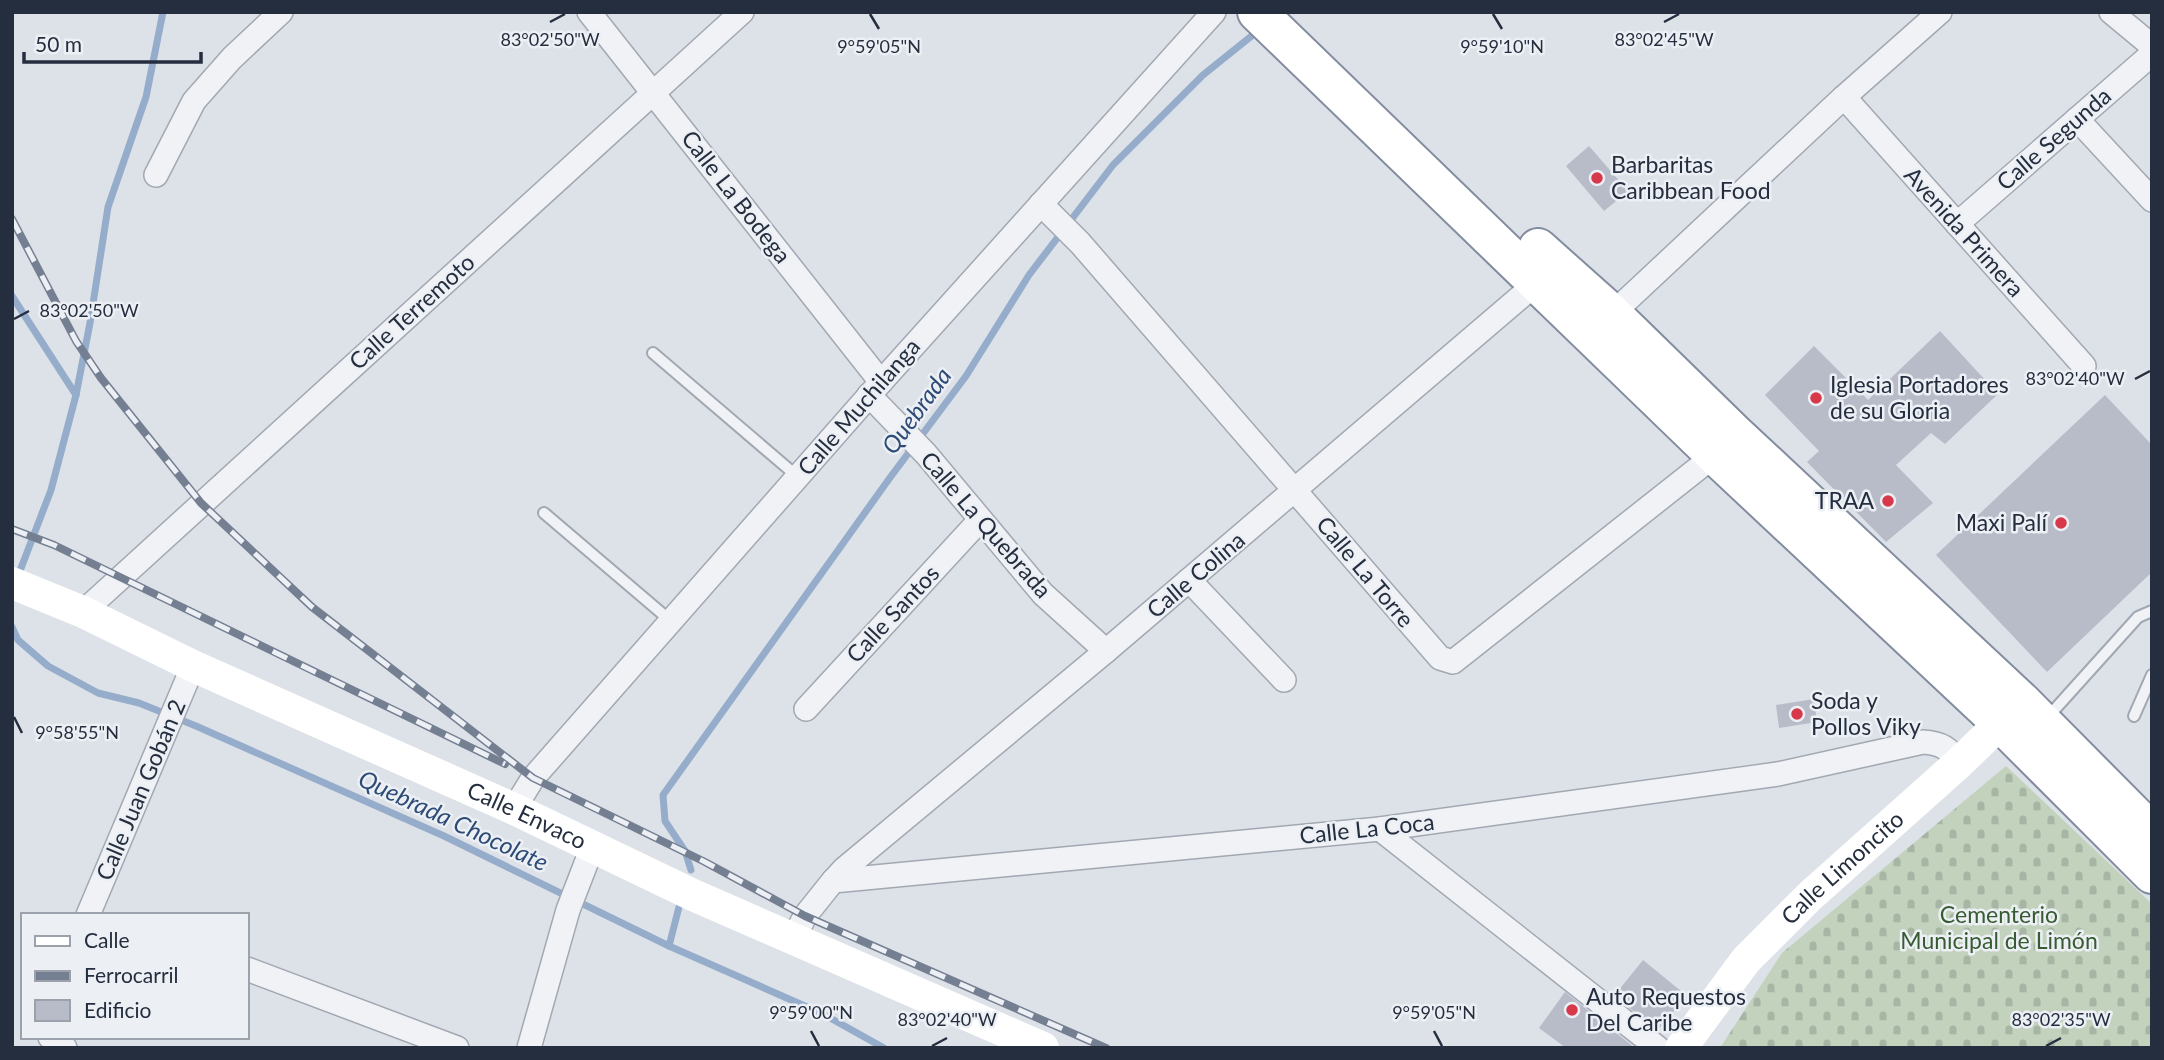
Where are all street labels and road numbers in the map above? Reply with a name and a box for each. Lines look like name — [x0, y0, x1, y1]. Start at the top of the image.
street label: Calle Segunda — [1991, 81, 2116, 195]
street label: Calle La Bodega — [676, 124, 797, 268]
street label: Avenida Primera — [1899, 161, 2030, 302]
street label: Calle Terremoto — [343, 248, 480, 375]
street label: Calle Muchilanga — [791, 332, 925, 480]
street label: Calle La Quebrada — [916, 445, 1058, 603]
street label: Calle La Torre — [1311, 510, 1420, 633]
street label: Calle Colina — [1141, 525, 1250, 623]
street label: Calle Santos — [840, 559, 945, 668]
street label: Calle Juan Gobán 2 — [89, 695, 191, 884]
street label: Calle Envaco — [463, 775, 591, 855]
street label: Calle Limoncito — [1775, 804, 1909, 930]
street label: Calle La Coca — [1298, 807, 1436, 849]

